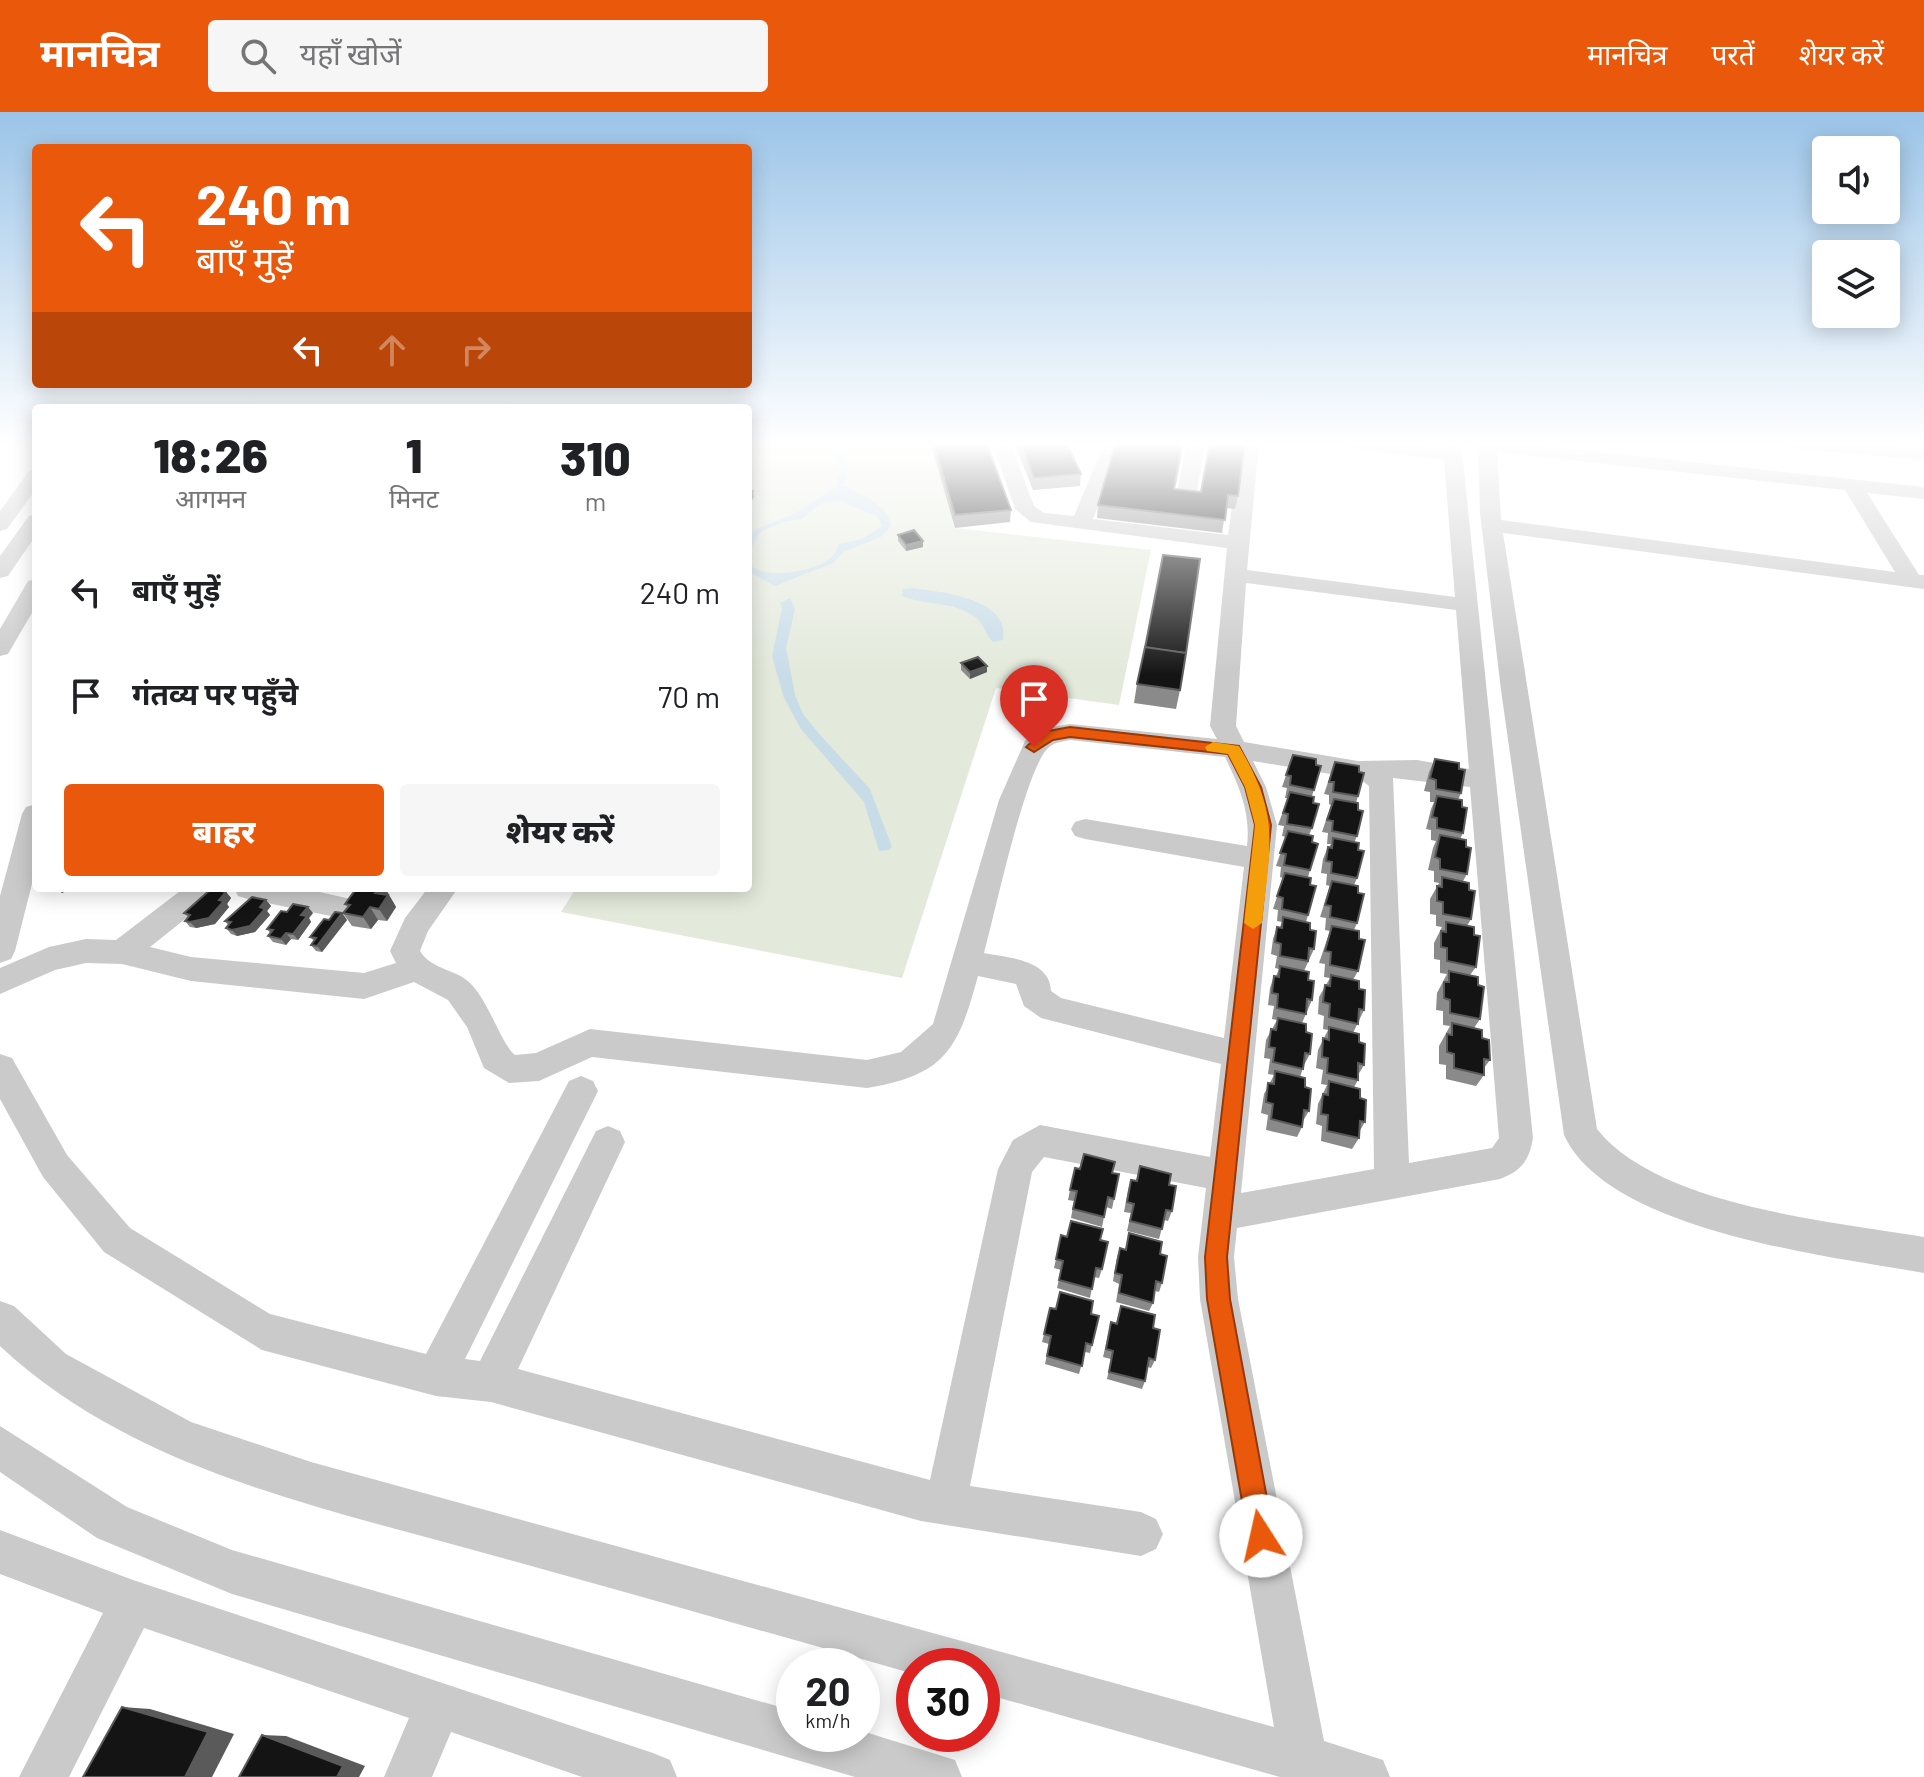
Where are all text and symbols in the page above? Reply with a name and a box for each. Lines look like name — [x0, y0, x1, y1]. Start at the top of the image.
search box — [208, 20, 768, 92]
text: मानचित्र — [40, 29, 160, 75]
icon: search — [236, 34, 280, 78]
text: यहाँ खोजें — [300, 35, 401, 71]
text: मानचित्र — [1587, 37, 1667, 71]
text: परतें — [1711, 37, 1755, 71]
text: शेयर करें — [1799, 37, 1884, 71]
map controls — [1812, 136, 1900, 328]
button: sound — [1812, 136, 1900, 224]
text: 240 m — [196, 169, 351, 236]
icon: left — [64, 176, 168, 280]
text: बाएँ मुड़ें — [196, 237, 294, 280]
button: layers — [1812, 240, 1900, 328]
icon: left — [286, 328, 330, 372]
icon: ahead — [370, 328, 414, 372]
icon: right — [454, 328, 498, 372]
text: 18:26 — [153, 425, 268, 483]
text: 1 — [405, 425, 423, 483]
text: 310 — [560, 428, 631, 486]
text: आगमन — [175, 482, 246, 513]
text: मिनट — [389, 482, 439, 513]
text: m — [585, 485, 606, 516]
icon: left — [64, 570, 108, 614]
text: बाएँ मुड़ें — [132, 571, 220, 607]
text: 240 m — [640, 574, 720, 610]
pin — [1000, 665, 1068, 747]
icon: arrive — [64, 674, 108, 718]
text: गंतव्य पर पहुँचे — [132, 675, 298, 711]
icon: arrive — [1012, 677, 1056, 721]
text: 70 m — [658, 678, 720, 714]
button: बाहर — [64, 784, 384, 876]
button: शेयर करें — [400, 784, 720, 876]
position arrow — [1219, 1494, 1303, 1578]
speed limit sign: 30 — [896, 1648, 1000, 1752]
text: 20 — [805, 1666, 851, 1714]
text: km/h — [805, 1708, 851, 1732]

